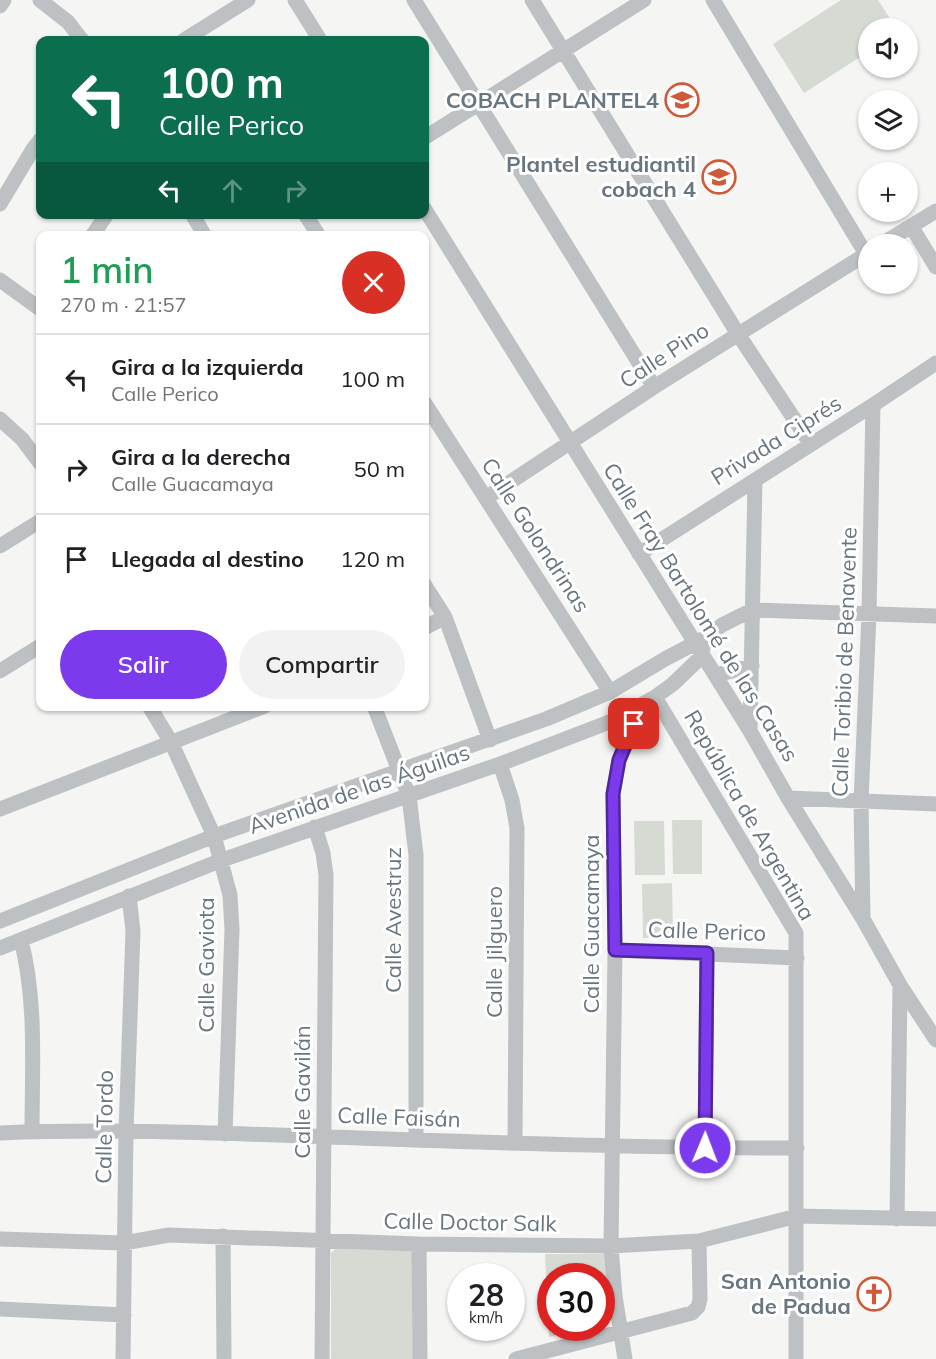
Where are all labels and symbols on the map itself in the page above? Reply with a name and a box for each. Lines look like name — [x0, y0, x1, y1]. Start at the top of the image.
school or university icon: COBACH PLANTEL4 — [664, 82, 700, 118]
place label: COBACH PLANTEL4 — [446, 86, 659, 114]
place label: Plantel estudiantil cobach 4 — [506, 150, 696, 203]
school or university icon: Plantel estudiantil cobach 4 — [701, 159, 737, 195]
street label: Calle Pino — [614, 316, 714, 394]
street label: Privada Ciprés — [706, 389, 846, 491]
street label: Calle Golondrinas — [476, 452, 596, 618]
street label: Calle Fray Bartolomé de las Casas — [597, 457, 805, 767]
street label: Calle Toribio de Benavente — [825, 527, 863, 797]
pin — [608, 698, 659, 749]
street label: República de Argentina — [678, 705, 822, 925]
street label: Avenida de las Águilas — [245, 738, 473, 840]
street label: Calle Guacamaya — [577, 834, 605, 1014]
street label: Calle Avestruz — [379, 847, 407, 993]
street label: Calle Jilguero — [480, 886, 508, 1018]
street label: Calle Gaviota — [192, 897, 220, 1033]
street label: Calle Perico — [647, 915, 767, 947]
street label: Calle Gavilán — [288, 1025, 316, 1159]
street label: Calle Tordo — [89, 1070, 119, 1184]
street label: Calle Faisán — [337, 1101, 461, 1133]
position arrow — [673, 1116, 737, 1180]
street label: Calle Doctor Salk — [383, 1206, 558, 1238]
speed limit sign: 30 — [537, 1263, 615, 1341]
place label: San Antonio de Padua — [721, 1267, 851, 1320]
church icon: San Antonio de Padua — [856, 1276, 892, 1312]

